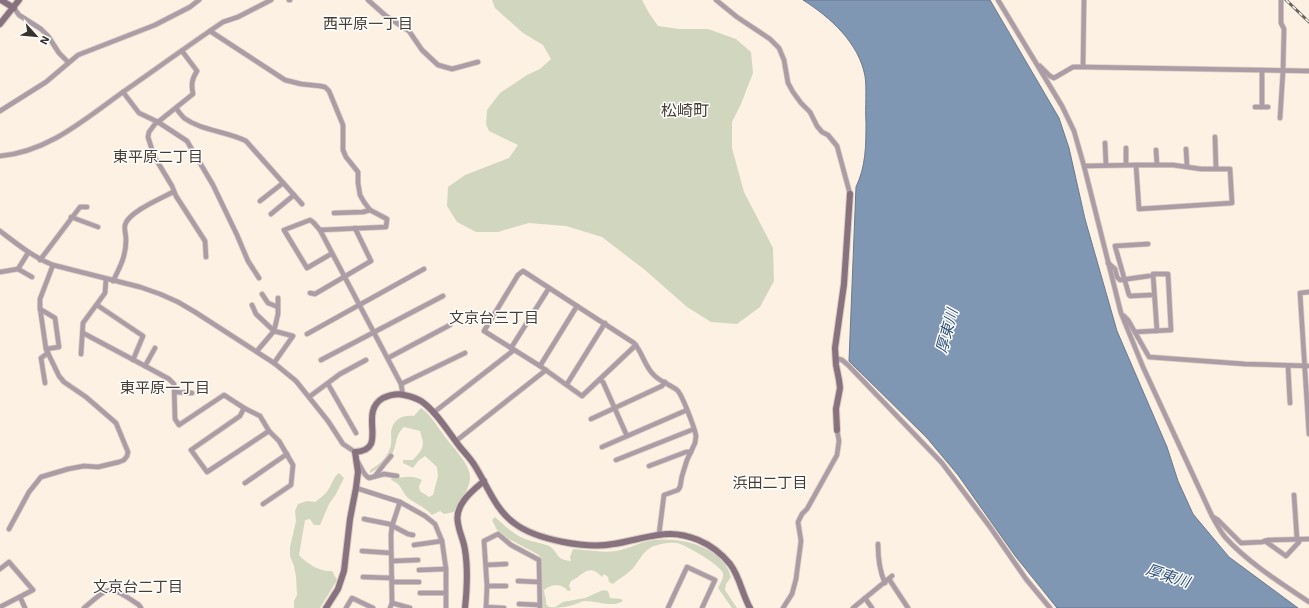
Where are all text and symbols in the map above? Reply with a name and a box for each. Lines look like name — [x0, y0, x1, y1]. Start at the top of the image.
district label: 西平原一丁目 — [323, 15, 413, 33]
north arrow — [16, 16, 56, 56]
text: N — [37, 34, 52, 47]
district label: 松崎町 — [661, 101, 709, 120]
district label: 東平原二丁目 — [113, 148, 203, 166]
water label: 厚東川 — [932, 305, 962, 355]
district label: 文京台三丁目 — [449, 309, 539, 327]
district label: 東平原一丁目 — [120, 379, 210, 397]
district label: 浜田二丁目 — [732, 474, 808, 492]
water label: 厚東川 — [1144, 560, 1194, 592]
district label: 文京台二丁目 — [93, 578, 183, 596]

